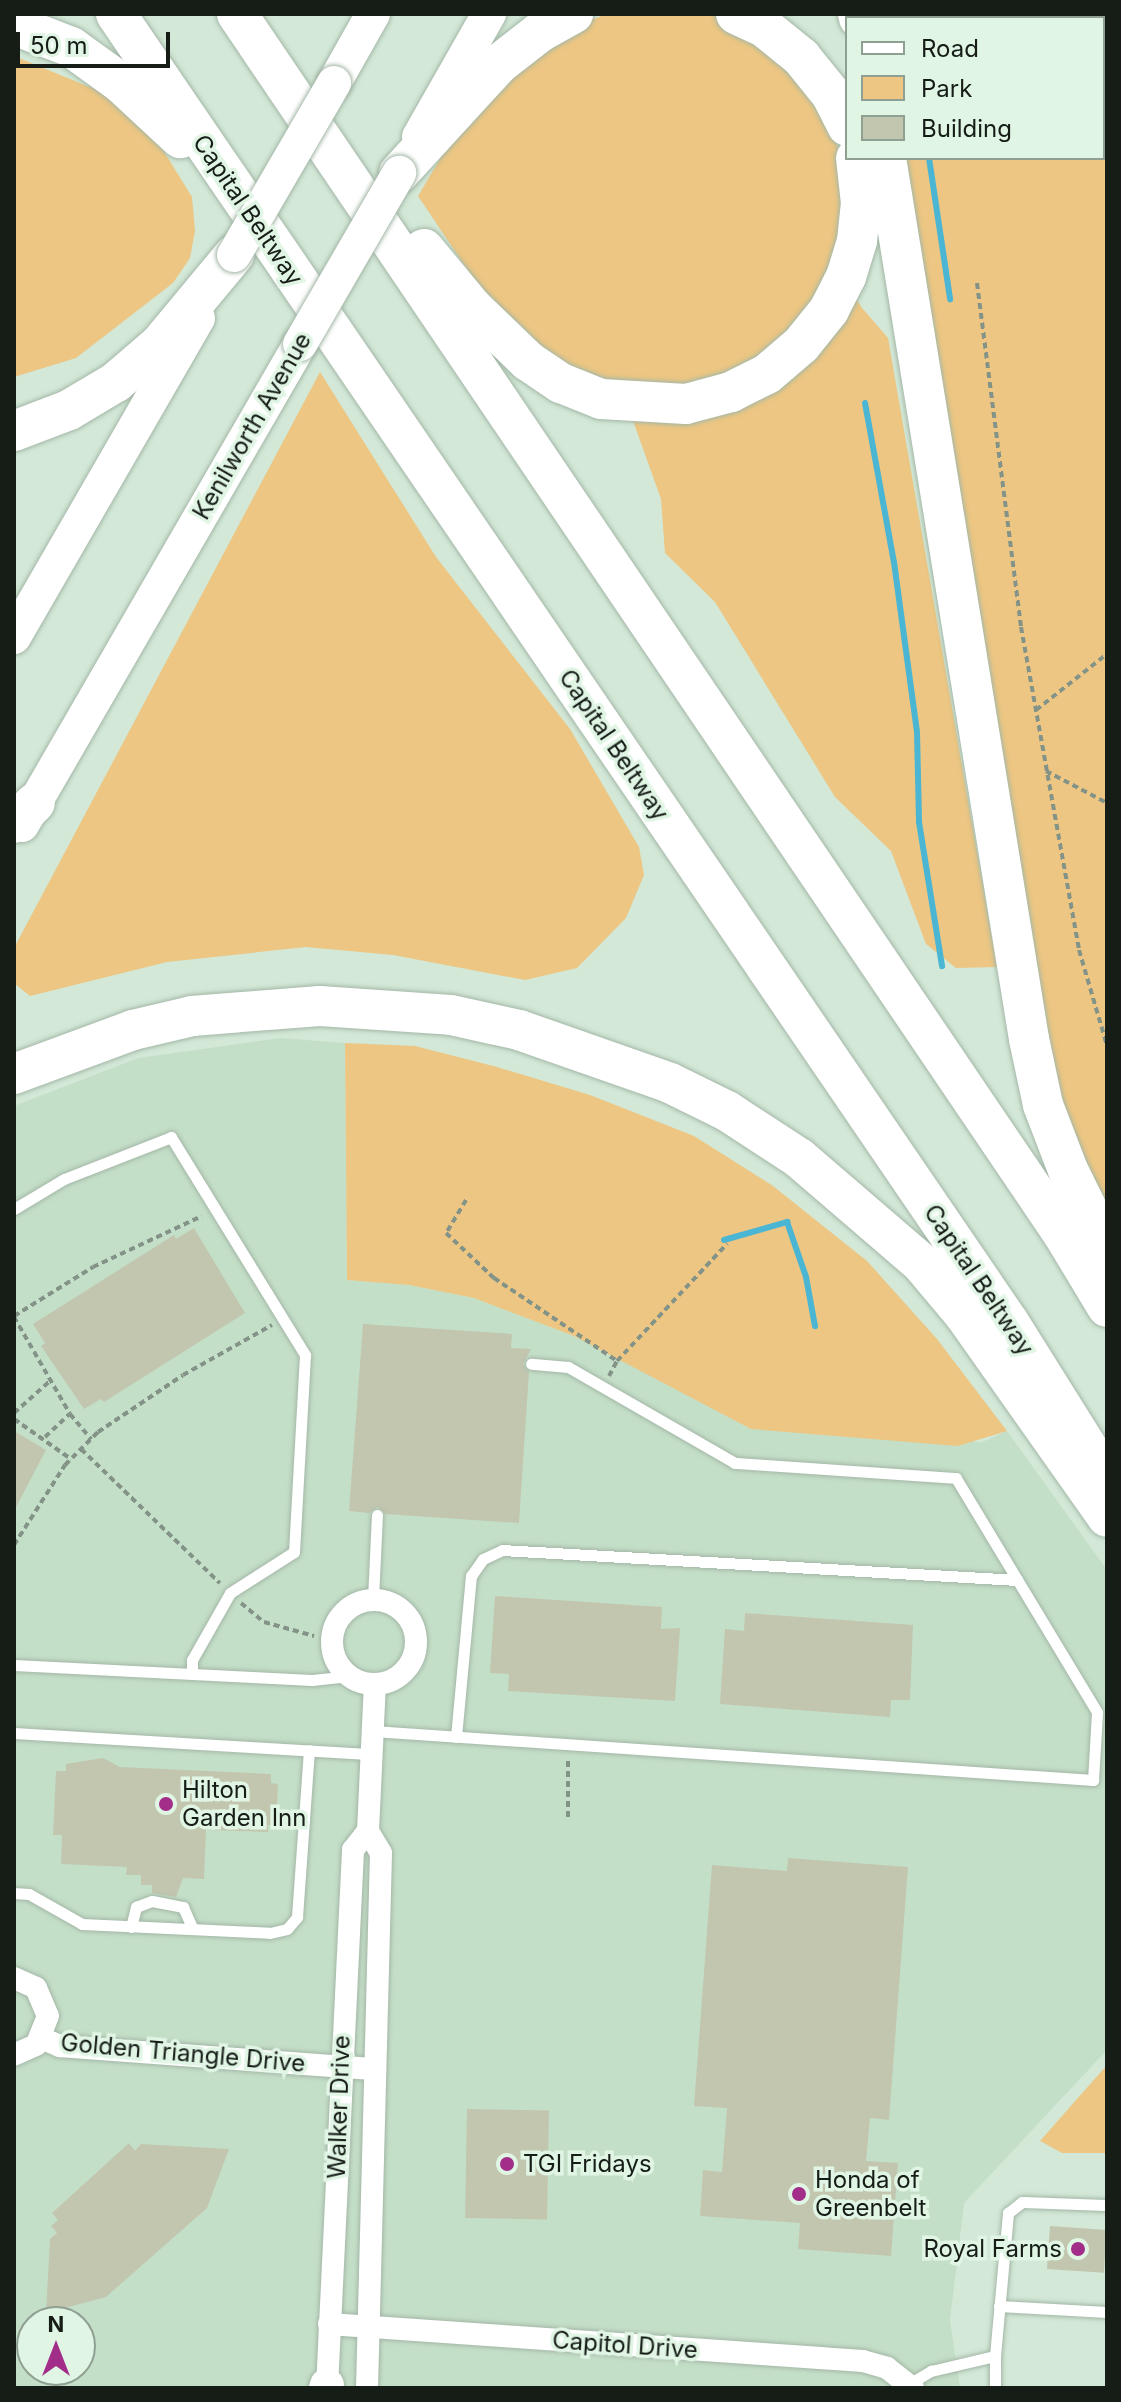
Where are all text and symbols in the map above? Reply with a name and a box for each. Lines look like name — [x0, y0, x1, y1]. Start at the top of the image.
scale bar — [20, 16, 174, 66]
legend — [845, 16, 1105, 160]
text: 50 m — [30, 31, 88, 60]
text: Road — [921, 34, 979, 63]
text: Park — [921, 74, 972, 103]
text: Building — [921, 114, 1012, 143]
street label: Capital Beltway — [187, 129, 309, 291]
street label: Kenilworth Avenue — [187, 327, 317, 525]
street label: Capital Beltway — [553, 664, 675, 826]
street label: Capital Beltway — [918, 1199, 1040, 1361]
place label: Hilton Garden Inn — [182, 1776, 306, 1832]
marker: Hilton Garden Inn — [157, 1795, 175, 1813]
street label: Golden Triangle Drive — [59, 2028, 307, 2078]
street label: Walker Drive — [322, 2035, 356, 2179]
place label: TGI Fridays — [523, 2150, 652, 2178]
marker: TGI Fridays — [498, 2155, 516, 2173]
place label: Honda of Greenbelt — [815, 2166, 926, 2222]
marker: Honda of Greenbelt — [790, 2185, 808, 2203]
place label: Royal Farms — [923, 2235, 1062, 2263]
marker: Royal Farms — [1069, 2240, 1087, 2258]
north arrow — [16, 2306, 96, 2386]
text: N — [48, 2311, 64, 2337]
street label: Capitol Drive — [551, 2326, 699, 2364]

